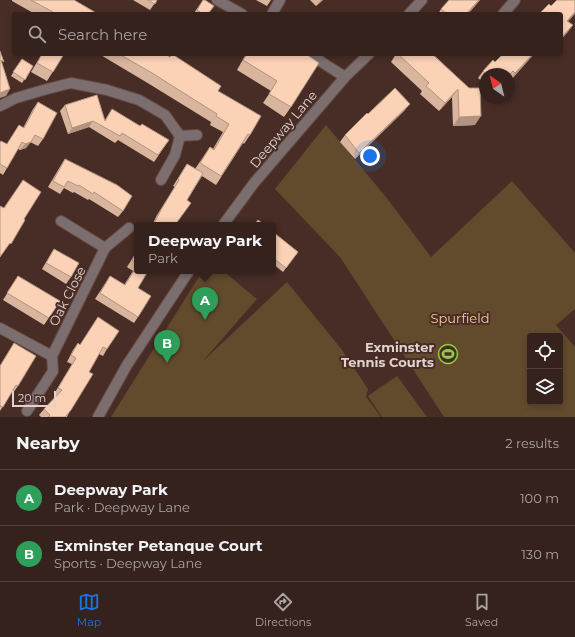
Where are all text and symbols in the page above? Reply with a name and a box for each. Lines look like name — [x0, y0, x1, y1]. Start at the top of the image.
search box — [12, 12, 563, 56]
icon: search — [26, 23, 48, 45]
text: Search here — [58, 25, 147, 44]
north arrow — [479, 68, 515, 104]
street label: Deepway Lane — [246, 87, 320, 171]
your location — [360, 146, 380, 166]
popup — [134, 222, 276, 274]
text: Deepway Park — [148, 231, 262, 250]
text: Park — [148, 250, 178, 266]
street label: Oak Close — [45, 263, 89, 329]
pin: A — [192, 287, 218, 320]
park label: Spurfield — [430, 310, 490, 326]
pin: B — [154, 330, 180, 363]
map controls — [527, 333, 563, 405]
button: locate — [527, 333, 563, 369]
place label: Exminster Tennis Courts — [341, 339, 434, 370]
sports icon: Exminster Tennis Courts — [437, 343, 459, 365]
button: layers — [527, 369, 563, 405]
scale bar — [12, 389, 56, 408]
text: 20 m — [18, 391, 46, 405]
text: Nearby — [16, 433, 80, 453]
text: 2 results — [505, 435, 559, 451]
text: Deepway Park — [54, 480, 168, 499]
text: A — [24, 490, 34, 506]
text: 100 m — [520, 490, 559, 506]
text: Park · Deepway Lane — [54, 499, 190, 515]
text: Exminster Petanque Court — [54, 536, 262, 555]
text: B — [24, 546, 34, 562]
text: 130 m — [521, 546, 559, 562]
text: Sports · Deepway Lane — [54, 555, 202, 571]
tab: Map — [77, 591, 101, 629]
tab: Directions — [255, 591, 311, 629]
tab: Saved — [465, 591, 498, 629]

